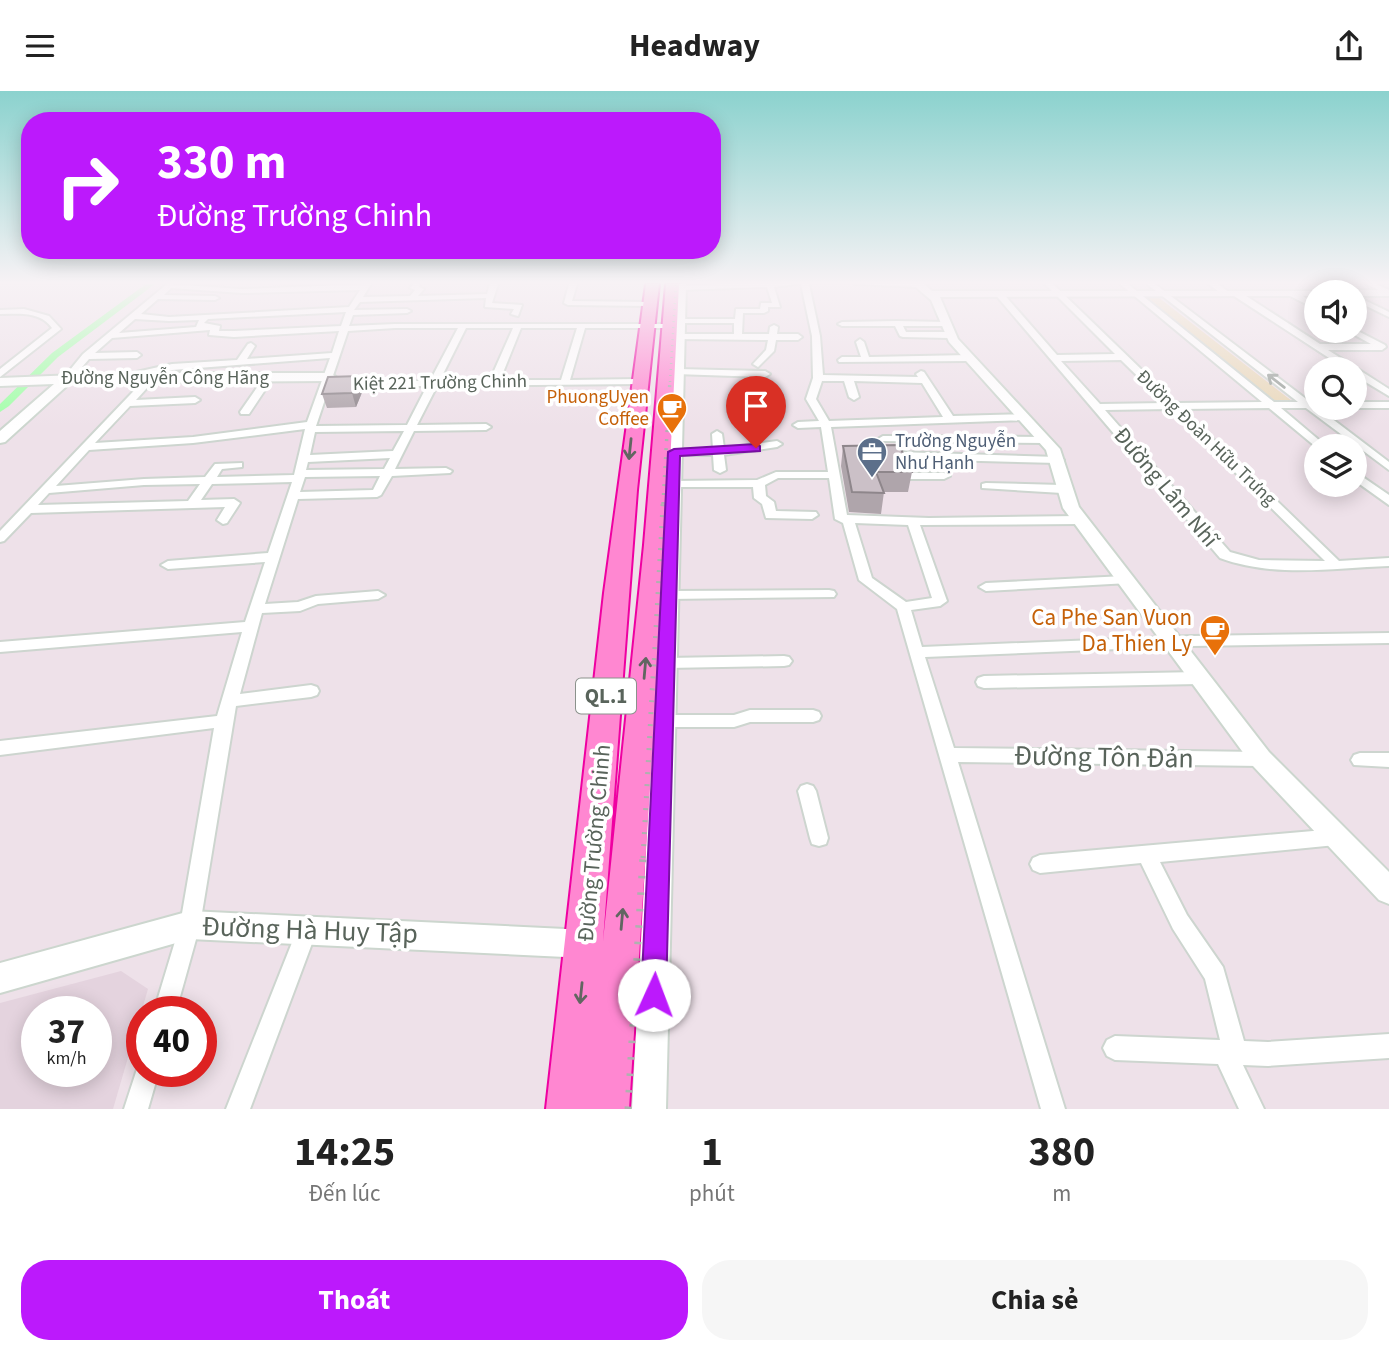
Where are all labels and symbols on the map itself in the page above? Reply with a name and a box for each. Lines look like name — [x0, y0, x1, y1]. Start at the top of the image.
street label: Đường Đoàn Hữu Trưng — [1130, 364, 1282, 512]
street label: Đường Nguyễn Công Hãng — [61, 365, 269, 392]
street label: Kiệt 221 Trường Chinh — [353, 368, 527, 398]
one-way arrow — [1267, 374, 1286, 389]
pin — [726, 376, 786, 448]
place label: PhuongUyen Coffee — [546, 384, 649, 433]
cafe icon: PhuongUyen Coffee — [655, 391, 689, 435]
street label: Đường Lâm Nhĩ — [1106, 420, 1227, 555]
place label: Trường Nguyễn Như Hạnh — [895, 428, 1016, 477]
office icon: Trường Nguyễn Như Hạnh — [855, 435, 889, 479]
one-way arrow — [624, 437, 637, 460]
place label: Ca Phe San Vuon Da Thien Ly — [1031, 601, 1192, 660]
cafe icon: Ca Phe San Vuon Da Thien Ly — [1198, 613, 1232, 657]
one-way arrow — [638, 657, 651, 680]
road number: QL.1 — [576, 679, 636, 713]
street label: Đường Tôn Đản — [1014, 735, 1194, 779]
street label: Đường Trường Chinh — [569, 743, 619, 943]
street label: Đường Hà Huy Tập — [201, 906, 419, 954]
one-way arrow — [616, 908, 629, 931]
position arrow — [617, 958, 691, 1032]
one-way arrow — [574, 981, 587, 1004]
speed limit sign: 40 — [126, 996, 217, 1087]

